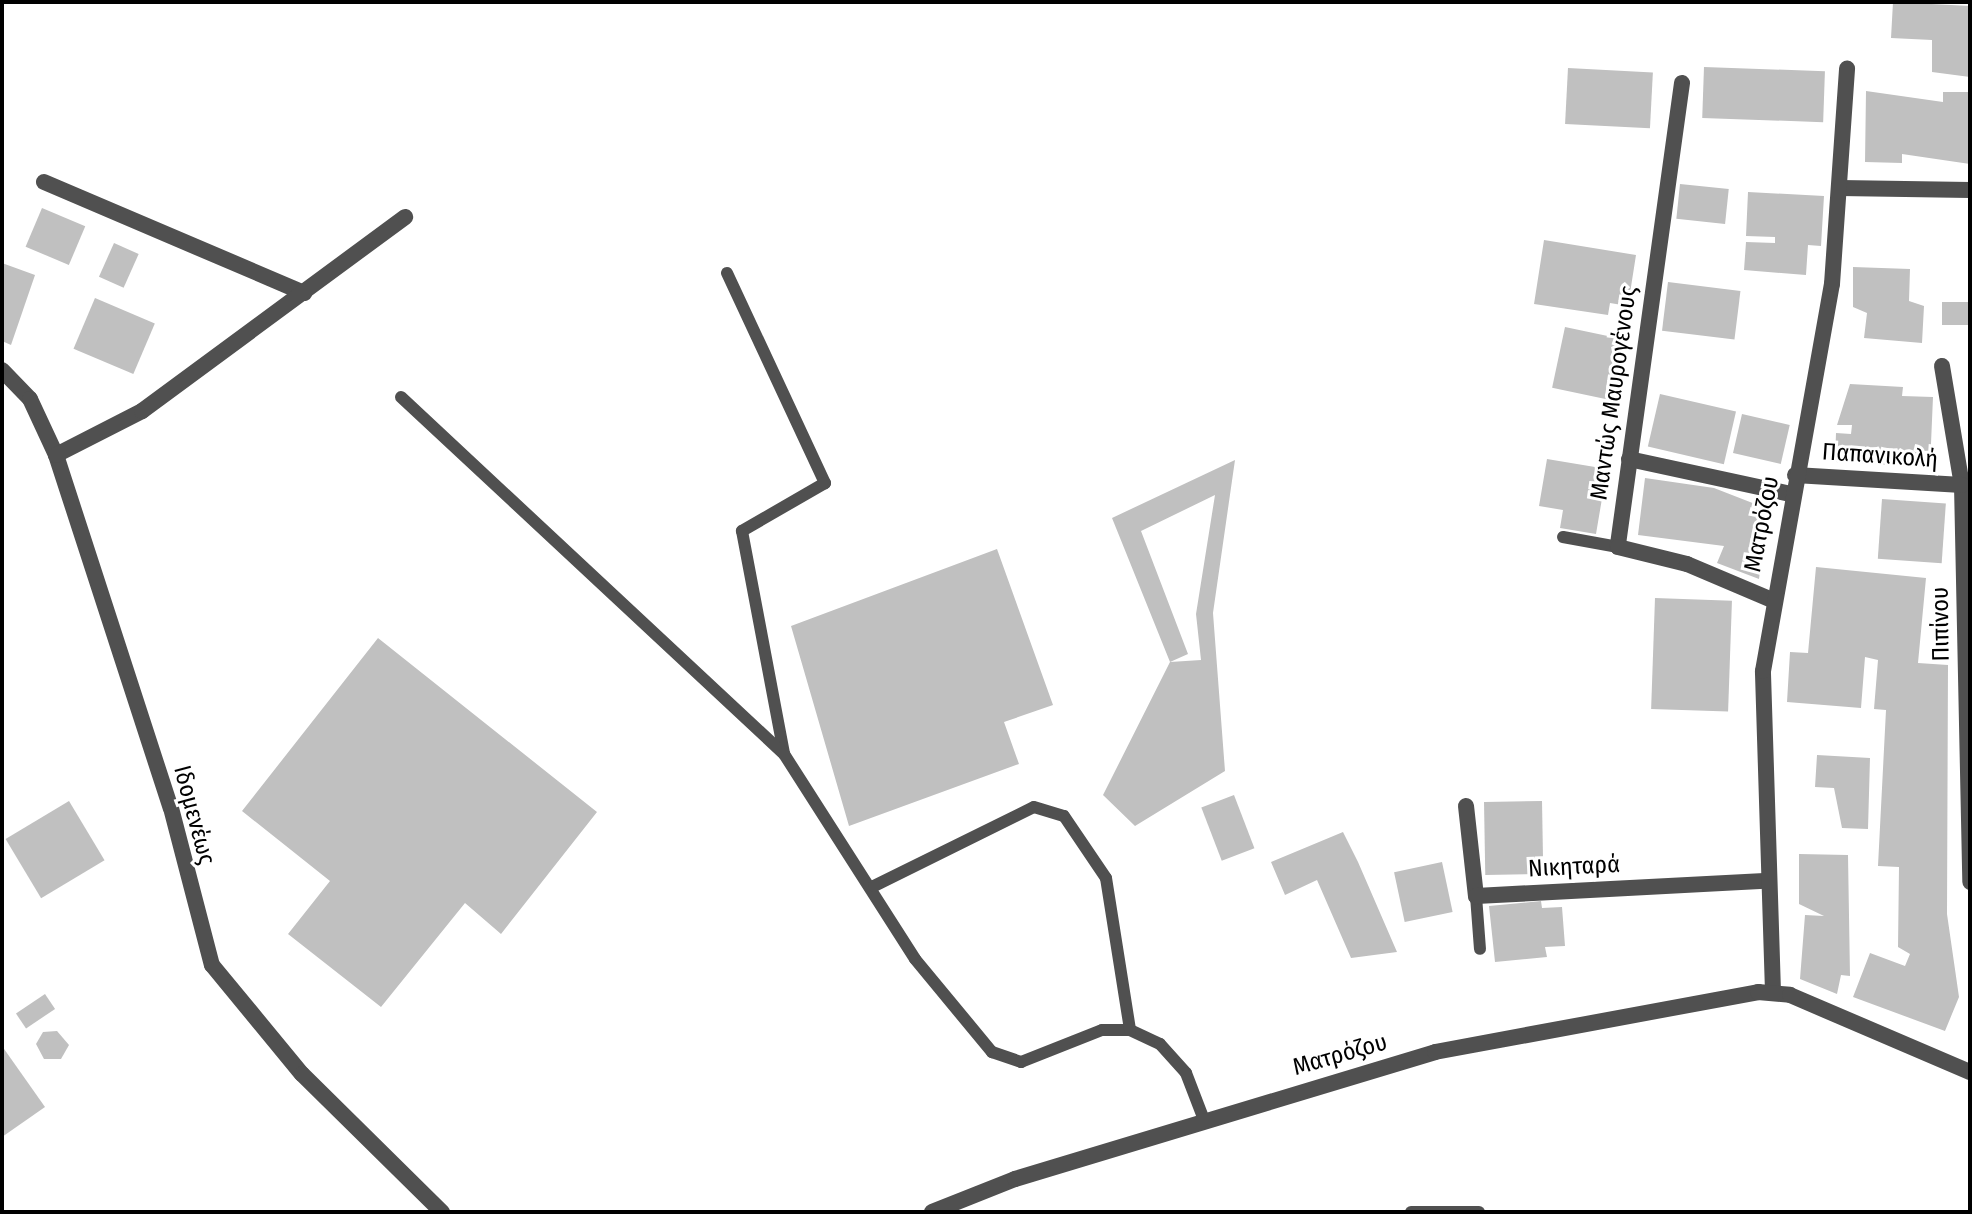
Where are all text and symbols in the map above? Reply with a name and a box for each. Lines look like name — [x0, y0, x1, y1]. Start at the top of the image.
street label: Μαντώς Μαυρογένους — [1585, 284, 1643, 502]
street label: Παπανικολή — [1821, 438, 1939, 474]
street label: Ματρόζου — [1739, 474, 1785, 574]
street label: Πιπίνου — [1926, 586, 1956, 662]
street label: Ιδομενέως — [167, 762, 221, 868]
street label: Νικηταρά — [1527, 850, 1621, 884]
street label: Ματρόζου — [1290, 1028, 1390, 1082]

